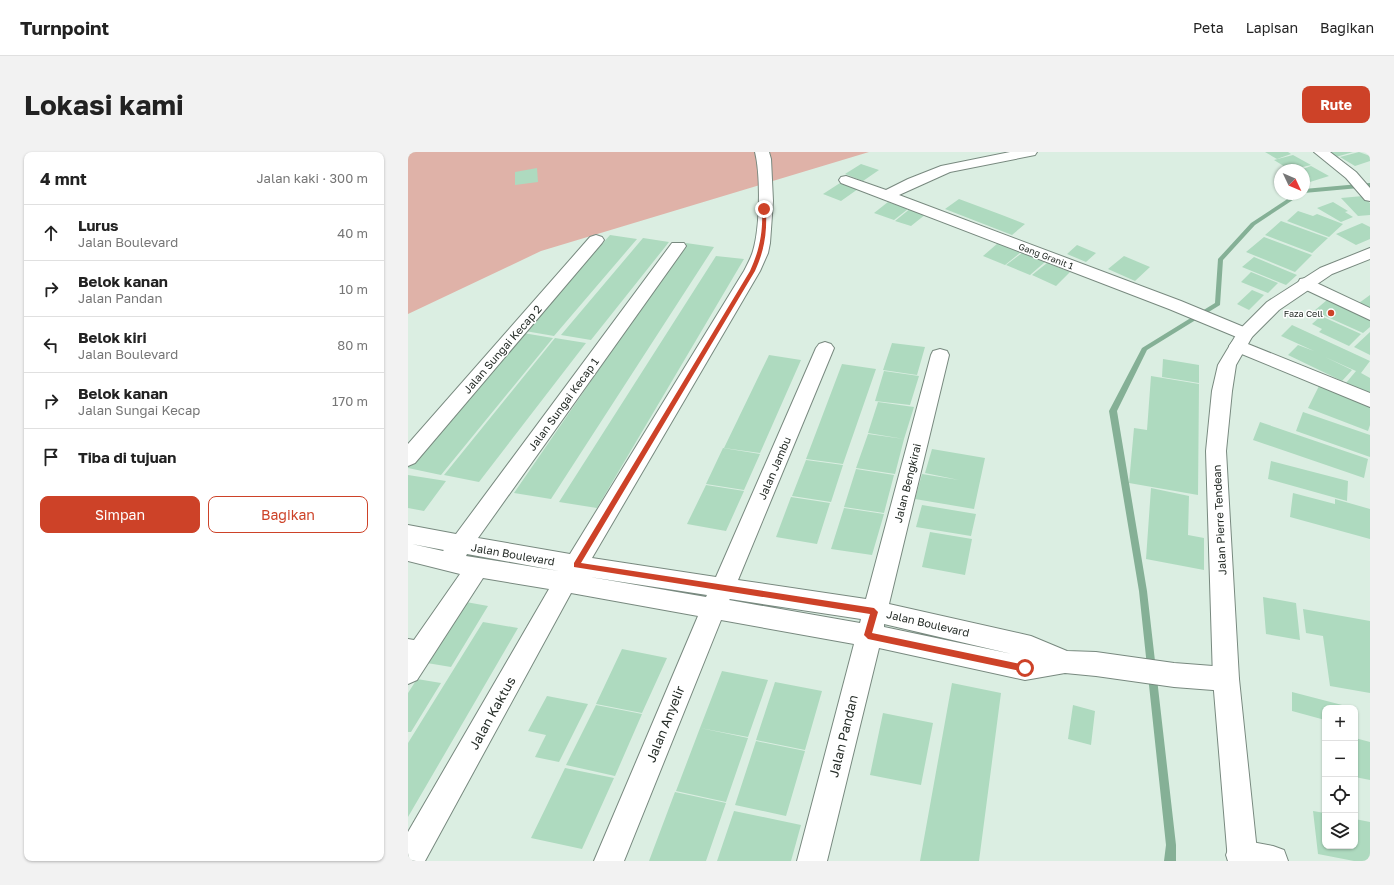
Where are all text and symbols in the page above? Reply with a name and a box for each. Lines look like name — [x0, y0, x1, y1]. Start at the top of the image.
text: Turnpoint — [20, 16, 109, 39]
text: Peta — [1193, 19, 1224, 36]
text: Lapisan — [1246, 19, 1298, 36]
text: Bagikan — [1320, 19, 1374, 36]
button: Rute — [1302, 86, 1370, 123]
text: Lokasi kami — [24, 88, 184, 121]
north arrow — [1274, 164, 1310, 200]
text: 4 mnt — [40, 168, 87, 189]
text: Jalan kaki · 300 m — [256, 170, 368, 186]
route end — [755, 200, 773, 218]
text: Lurus — [78, 216, 119, 234]
icon: ahead — [40, 222, 62, 244]
text: 40 m — [337, 225, 368, 241]
text: Jalan Boulevard — [78, 234, 178, 250]
street label: Gang Granit 1 — [1017, 241, 1076, 272]
text: Belok kanan — [78, 272, 168, 290]
icon: right — [40, 278, 62, 300]
text: 10 m — [339, 281, 368, 297]
text: Jalan Pandan — [78, 290, 162, 306]
street label: Jalan Sungai Kecap 2 — [460, 302, 544, 396]
place label: Faza Cell — [1284, 308, 1323, 319]
marker: Faza Cell — [1326, 308, 1336, 318]
text: Belok kiri — [78, 328, 147, 346]
icon: left — [40, 334, 62, 356]
text: 80 m — [337, 337, 368, 353]
text: Jalan Boulevard — [78, 346, 178, 362]
street label: Jalan Sungai Kecap 1 — [525, 355, 601, 453]
text: Belok kanan — [78, 384, 168, 402]
icon: right — [40, 390, 62, 412]
text: 170 m — [332, 393, 368, 409]
text: Jalan Sungai Kecap — [78, 402, 200, 418]
street label: Jalan Jambu — [755, 435, 793, 501]
street label: Jalan Bengkirai — [891, 442, 923, 524]
icon: arrive — [40, 446, 62, 468]
text: Tiba di tujuan — [78, 448, 176, 466]
street label: Jalan Pierre Tendean — [1210, 464, 1228, 576]
button: Simpan — [40, 496, 200, 533]
button: Bagikan — [208, 496, 368, 533]
street label: Jalan Boulevard — [470, 540, 556, 568]
street label: Jalan Boulevard — [885, 607, 971, 639]
route start — [1016, 659, 1034, 677]
street label: Jalan Kaktus — [465, 674, 519, 752]
street label: Jalan Anyelir — [642, 683, 688, 765]
street label: Jalan Pandan — [825, 693, 861, 779]
map controls — [1322, 705, 1358, 849]
button: + — [1322, 705, 1358, 741]
button: − — [1322, 741, 1358, 777]
button: locate — [1322, 777, 1358, 813]
button: layers — [1322, 813, 1358, 849]

